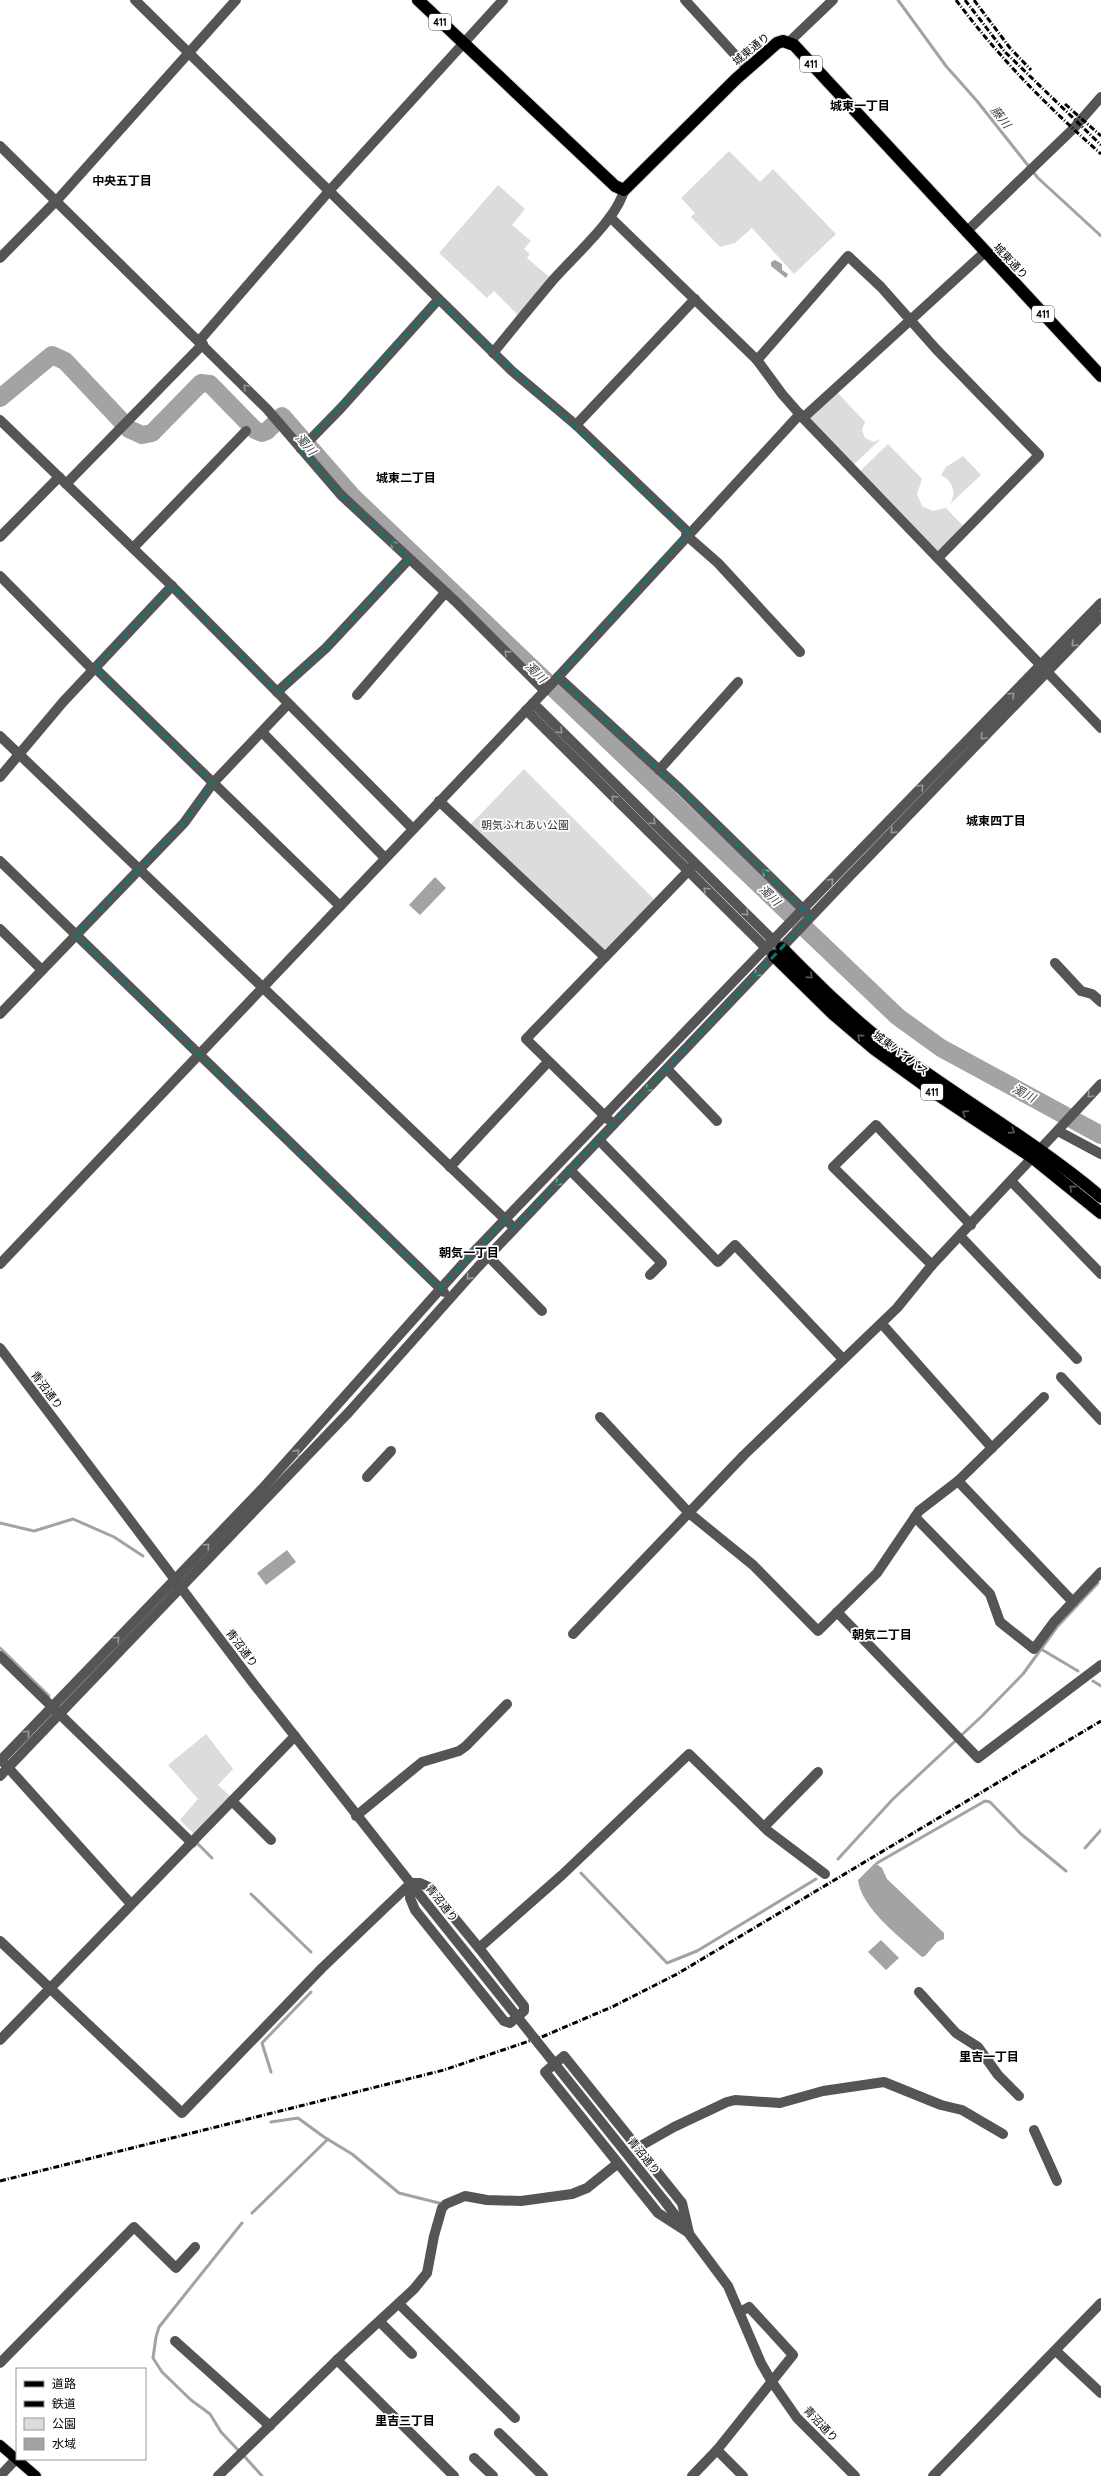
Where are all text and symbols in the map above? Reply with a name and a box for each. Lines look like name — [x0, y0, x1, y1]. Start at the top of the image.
road number: 411 — [429, 14, 451, 30]
street label: 城東通り — [729, 30, 773, 68]
road number: 411 — [800, 56, 822, 72]
district label: 城東一丁目 — [830, 98, 890, 113]
water label: 藤川 — [988, 103, 1016, 133]
district label: 中央五丁目 — [92, 173, 152, 188]
street label: 城東通り — [991, 240, 1031, 282]
road number: 411 — [1032, 306, 1054, 322]
one-way arrow — [243, 384, 251, 392]
water label: 濁川 — [292, 430, 321, 459]
district label: 城東二丁目 — [376, 470, 436, 485]
one-way arrow — [390, 542, 398, 549]
one-way arrow — [1071, 639, 1079, 647]
one-way arrow — [504, 650, 512, 658]
water label: 濁川 — [522, 658, 551, 687]
one-way arrow — [1007, 692, 1015, 700]
one-way arrow — [555, 726, 563, 734]
one-way arrow — [980, 732, 988, 740]
one-way arrow — [916, 784, 924, 792]
one-way arrow — [611, 795, 619, 803]
district label: 城東四丁目 — [966, 813, 1026, 828]
one-way arrow — [648, 817, 656, 825]
park label: 朝気ふれあい公園 — [481, 818, 569, 832]
one-way arrow — [890, 826, 898, 834]
one-way arrow — [762, 869, 770, 877]
one-way arrow — [826, 878, 833, 886]
water label: 濁川 — [756, 881, 785, 910]
one-way arrow — [703, 887, 711, 895]
one-way arrow — [741, 908, 749, 916]
one-way arrow — [754, 969, 761, 977]
one-way arrow — [805, 971, 812, 978]
street label: 城東バイパス — [871, 1028, 931, 1078]
one-way arrow — [857, 1035, 864, 1042]
water label: 濁川 — [1010, 1081, 1040, 1106]
one-way arrow — [645, 1084, 653, 1092]
road number: 411 — [921, 1084, 943, 1100]
one-way arrow — [1087, 1090, 1095, 1097]
one-way arrow — [962, 1111, 969, 1118]
one-way arrow — [1008, 1126, 1015, 1133]
one-way arrow — [555, 1178, 563, 1186]
one-way arrow — [1069, 1185, 1076, 1192]
district label: 朝気一丁目 — [439, 1245, 499, 1260]
one-way arrow — [466, 1272, 473, 1280]
street label: 青沼通り — [28, 1368, 66, 1412]
one-way arrow — [292, 1449, 299, 1456]
one-way arrow — [202, 1543, 210, 1551]
street label: 青沼通り — [223, 1626, 261, 1670]
district label: 朝気二丁目 — [852, 1627, 912, 1642]
one-way arrow — [112, 1637, 119, 1644]
one-way arrow — [22, 1730, 30, 1738]
street label: 青沼通り — [423, 1881, 461, 1925]
district label: 里吉一丁目 — [959, 2049, 1019, 2064]
street label: 青沼通り — [625, 2134, 663, 2178]
legend — [16, 2368, 146, 2460]
text: 道路 — [52, 2376, 76, 2391]
text: 鉄道 — [52, 2396, 76, 2411]
street label: 青沼通り — [801, 2403, 841, 2445]
district label: 里吉三丁目 — [375, 2413, 435, 2428]
text: 公園 — [52, 2416, 76, 2431]
text: 水域 — [52, 2436, 76, 2451]

